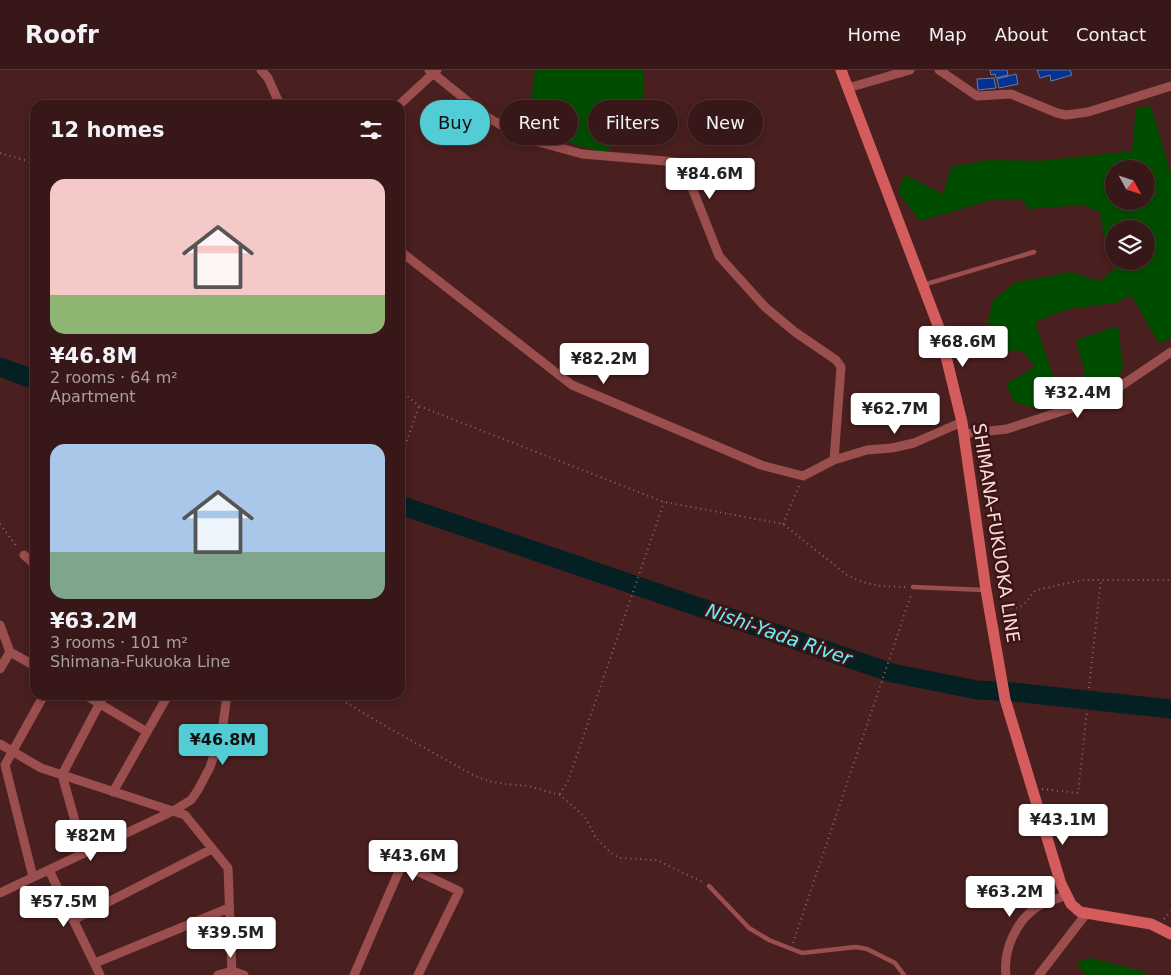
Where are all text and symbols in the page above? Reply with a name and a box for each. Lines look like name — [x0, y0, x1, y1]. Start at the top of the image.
text: Roofr — [25, 21, 99, 49]
text: Home — [848, 24, 901, 45]
text: Map — [929, 24, 967, 45]
text: About — [995, 24, 1048, 45]
text: Contact — [1076, 24, 1146, 45]
chip: Buy — [420, 100, 490, 145]
chip: Rent — [500, 100, 578, 145]
chip: Filters — [588, 100, 678, 145]
chip: New — [688, 100, 763, 145]
icon: filters — [357, 116, 385, 144]
text: 12 homes — [50, 118, 165, 142]
pin: ¥84.6M — [669, 158, 751, 200]
north arrow — [1105, 160, 1155, 210]
map controls — [1105, 160, 1155, 270]
text: ¥84.6M — [677, 164, 743, 183]
icon: home — [173, 212, 263, 302]
button: layers — [1105, 220, 1155, 270]
pin: ¥68.6M — [922, 326, 1004, 368]
text: ¥68.6M — [930, 332, 996, 351]
pin: ¥82.2M — [563, 342, 645, 385]
text: ¥46.8M — [50, 344, 137, 368]
text: ¥82.2M — [571, 349, 637, 368]
text: 2 rooms · 64 m² — [50, 368, 178, 387]
pin: ¥32.4M — [1037, 376, 1119, 419]
text: ¥32.4M — [1045, 383, 1111, 402]
text: Apartment — [50, 387, 136, 406]
pin: ¥62.7M — [854, 392, 936, 435]
text: ¥62.7M — [862, 399, 928, 418]
street label: SHIMANA-FUKUOKA LINE — [969, 422, 1024, 644]
icon: home — [173, 477, 263, 567]
water label: Nishi-Yada River — [703, 599, 856, 670]
text: ¥63.2M — [50, 609, 137, 633]
text: 3 rooms · 101 m² — [50, 633, 188, 652]
text: Shimana-Fukuoka Line — [50, 652, 230, 671]
pin: ¥46.8M — [182, 724, 264, 766]
text: ¥46.8M — [190, 730, 256, 749]
pin: ¥43.1M — [1022, 804, 1104, 846]
text: ¥43.1M — [1030, 810, 1096, 829]
pin: ¥82M — [61, 820, 121, 862]
text: ¥82M — [66, 826, 116, 845]
pin: ¥43.6M — [372, 840, 454, 882]
text: ¥43.6M — [380, 846, 446, 865]
pin: ¥63.2M — [969, 876, 1051, 918]
text: ¥63.2M — [977, 882, 1043, 901]
pin: ¥57.5M — [23, 886, 105, 928]
text: ¥57.5M — [31, 892, 97, 911]
pin: ¥39.5M — [190, 916, 272, 959]
text: ¥39.5M — [198, 923, 264, 942]

